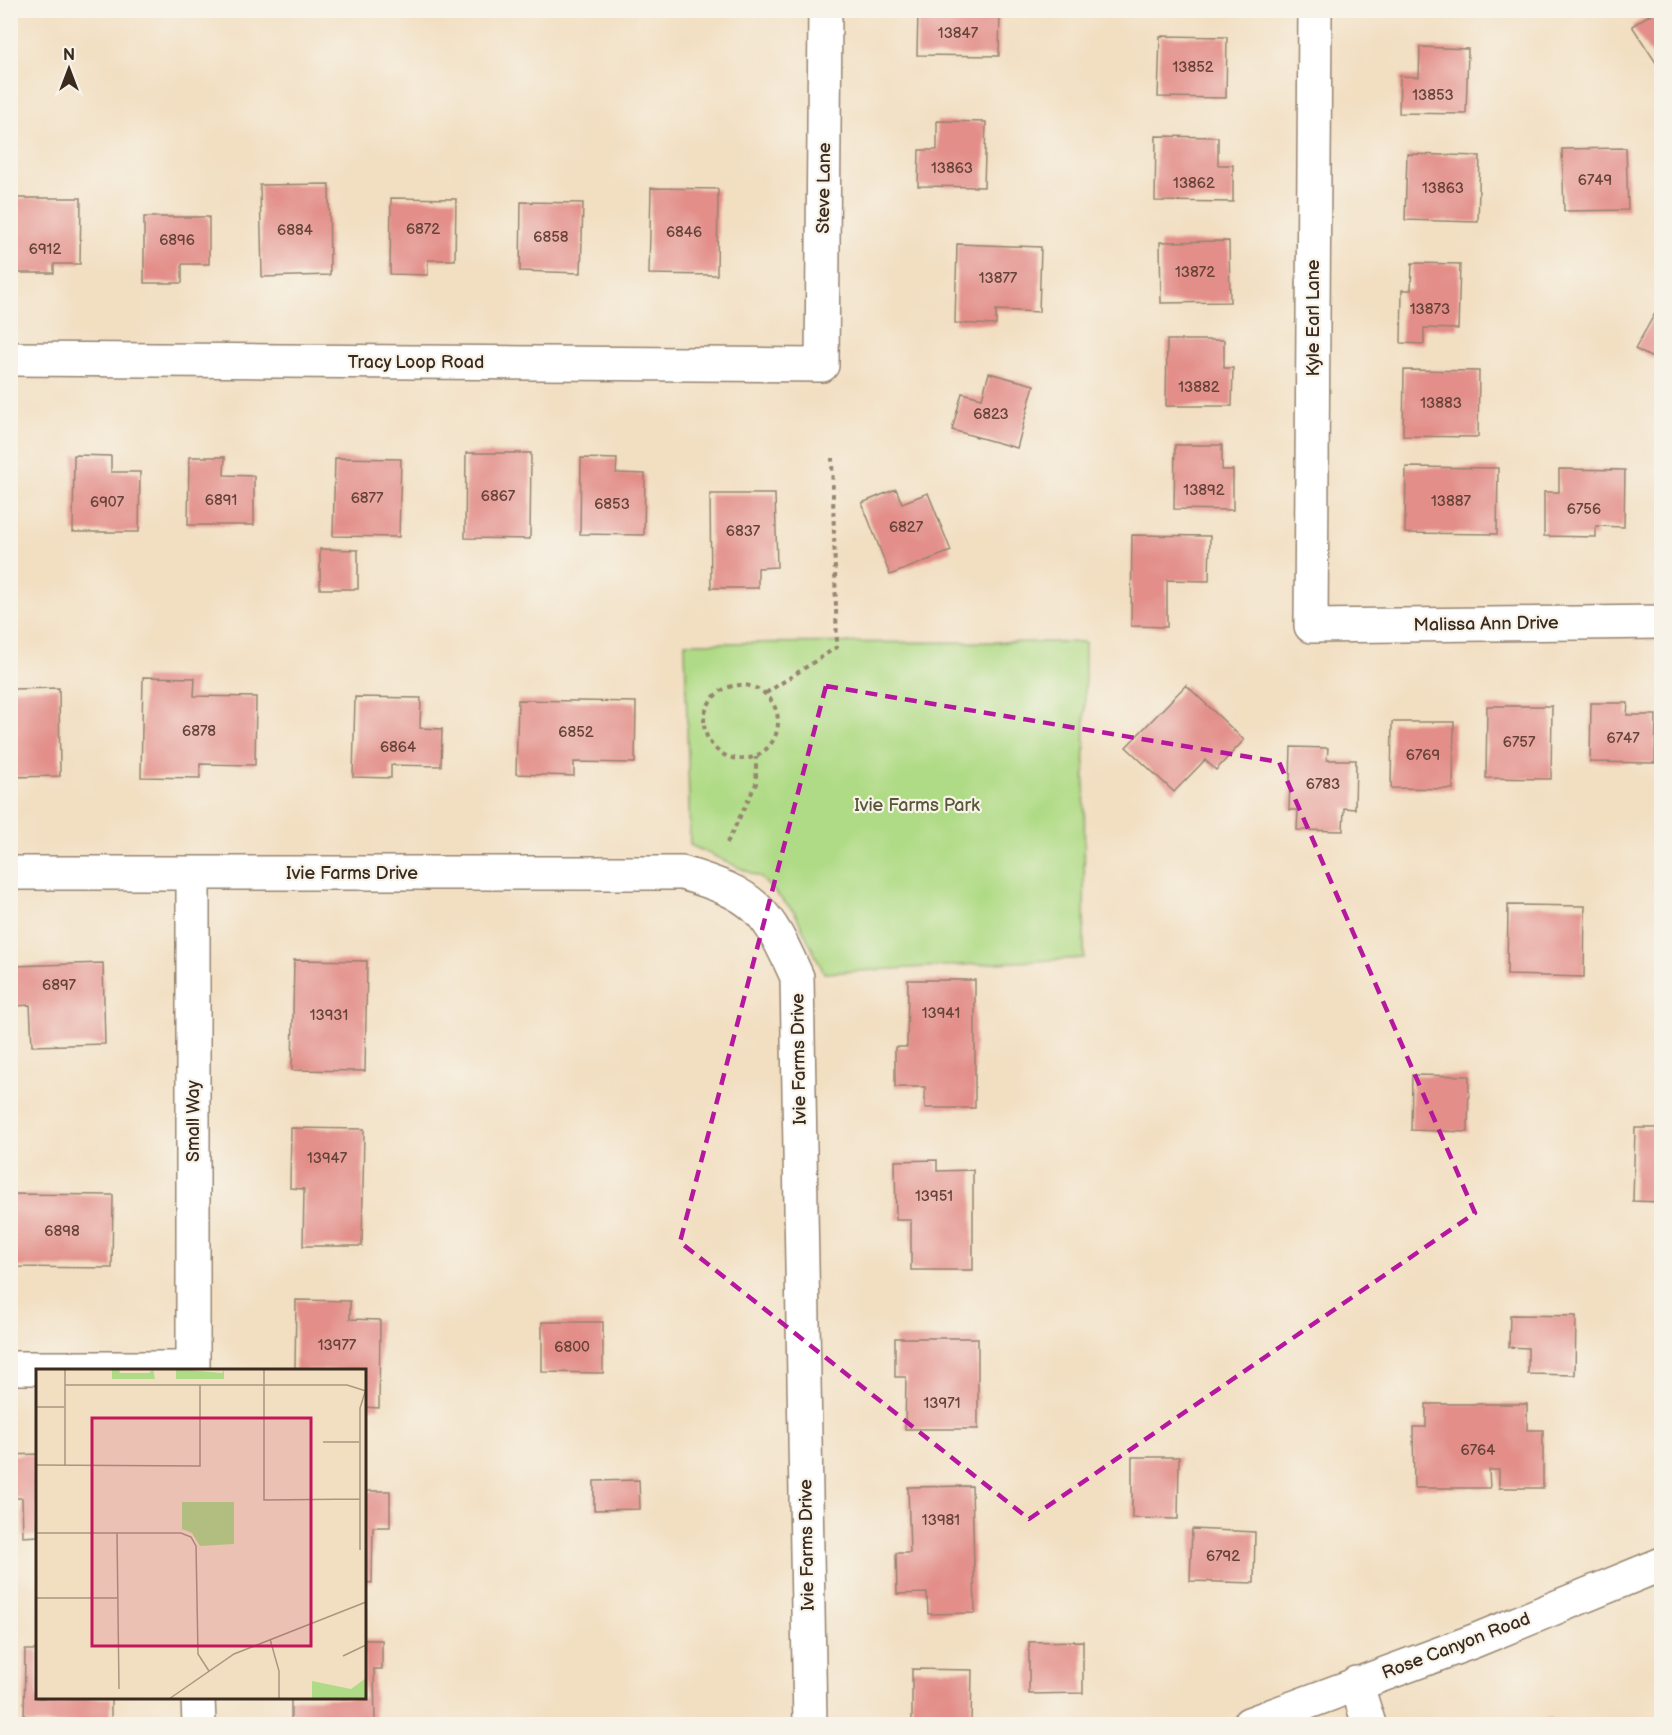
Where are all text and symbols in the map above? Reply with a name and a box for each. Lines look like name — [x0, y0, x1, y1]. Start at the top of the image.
house number: 13847 — [938, 24, 979, 43]
north arrow — [39, 39, 99, 99]
text: N — [63, 46, 75, 65]
house number: 13852 — [1172, 58, 1214, 77]
house number: 13853 — [1412, 86, 1454, 105]
street label: Steve Lane — [813, 142, 835, 234]
house number: 13863 — [931, 159, 973, 178]
house number: 6749 — [1578, 171, 1612, 190]
house number: 13862 — [1173, 174, 1215, 193]
house number: 13863 — [1422, 179, 1464, 198]
house number: 6872 — [406, 220, 440, 239]
house number: 6884 — [277, 221, 313, 240]
house number: 6846 — [666, 223, 702, 242]
house number: 6858 — [533, 228, 569, 247]
house number: 6896 — [159, 231, 195, 250]
house number: 6912 — [29, 240, 61, 259]
street label: Kyle Earl Lane — [1303, 259, 1324, 377]
house number: 13872 — [1175, 263, 1215, 282]
house number: 13877 — [979, 269, 1018, 288]
house number: 13873 — [1410, 300, 1450, 319]
street label: Tracy Loop Road — [348, 352, 484, 373]
house number: 13882 — [1178, 378, 1220, 397]
house number: 13883 — [1420, 394, 1462, 413]
house number: 6823 — [973, 405, 1009, 424]
house number: 13892 — [1183, 481, 1225, 500]
house number: 6867 — [481, 487, 516, 506]
house number: 6877 — [351, 489, 384, 508]
house number: 6891 — [205, 491, 237, 510]
house number: 13887 — [1431, 492, 1472, 511]
house number: 6907 — [90, 493, 125, 512]
house number: 6853 — [594, 495, 630, 514]
house number: 6756 — [1567, 500, 1601, 519]
house number: 6827 — [889, 518, 924, 537]
house number: 6837 — [726, 522, 761, 541]
street label: Malissa Ann Drive — [1413, 612, 1559, 636]
house number: 6878 — [182, 722, 216, 741]
house number: 6852 — [558, 723, 594, 742]
house number: 6747 — [1606, 729, 1640, 748]
house number: 6757 — [1503, 733, 1536, 752]
house number: 6864 — [380, 738, 416, 757]
house number: 6769 — [1406, 746, 1440, 765]
house number: 6783 — [1306, 775, 1340, 794]
park label: Ivie Farms Park — [854, 795, 980, 816]
street label: Ivie Farms Drive — [286, 863, 418, 884]
house number: 6897 — [42, 976, 77, 995]
street label: Ivie Farms Drive — [787, 993, 811, 1125]
house number: 13941 — [922, 1004, 960, 1023]
house number: 13931 — [310, 1006, 348, 1025]
street label: Small Way — [183, 1079, 204, 1162]
house number: 13947 — [307, 1149, 348, 1168]
house number: 13951 — [915, 1187, 953, 1206]
house number: 6898 — [44, 1222, 80, 1241]
house number: 13977 — [318, 1336, 357, 1355]
house number: 6800 — [554, 1338, 590, 1357]
inset map — [36, 1369, 366, 1699]
house number: 13971 — [924, 1394, 960, 1413]
house number: 6764 — [1461, 1441, 1495, 1460]
street label: Ivie Farms Drive — [795, 1479, 819, 1611]
house number: 13981 — [922, 1511, 960, 1530]
house number: 6792 — [1206, 1547, 1240, 1566]
street label: Rose Canyon Road — [1379, 1608, 1533, 1684]

